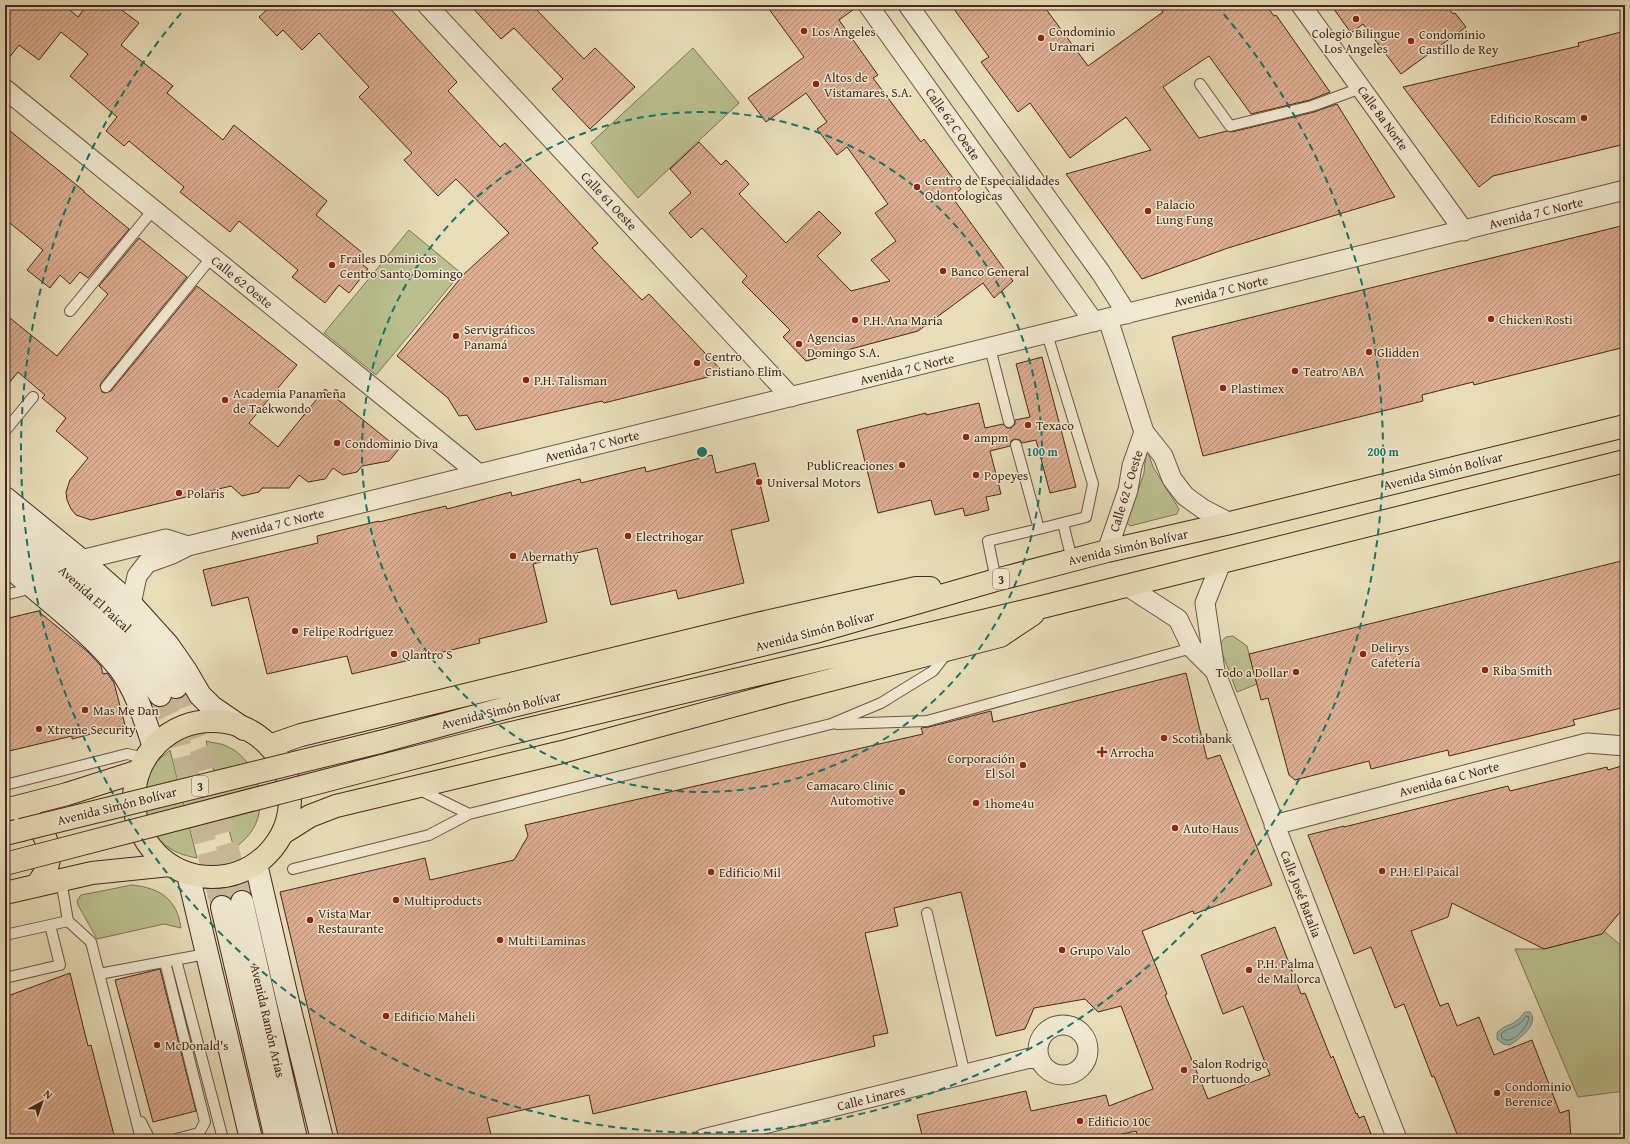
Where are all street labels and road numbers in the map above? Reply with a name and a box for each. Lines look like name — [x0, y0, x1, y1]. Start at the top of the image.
street label: Calle 8a Norte — [1353, 82, 1413, 154]
street label: Calle 62 C Oeste — [921, 84, 985, 164]
street label: Calle 61 Oeste — [577, 167, 641, 235]
street label: Avenida 7 C Norte — [1487, 192, 1585, 234]
street label: Calle 62 Oeste — [207, 251, 277, 313]
street label: Avenida 7 C Norte — [1172, 270, 1270, 312]
street label: Avenida 7 C Norte — [858, 348, 956, 390]
street label: Avenida 7 C Norte — [543, 425, 641, 467]
street label: Avenida Simón Bolívar — [1381, 447, 1506, 495]
street label: Calle 62 C Oeste — [1105, 448, 1147, 534]
street label: Avenida 7 C Norte — [228, 503, 326, 545]
street label: Avenida Simón Bolívar — [1066, 524, 1191, 570]
street label: Avenida El Paical — [55, 561, 136, 637]
road number: 3 — [993, 569, 1009, 589]
street label: Avenida Simón Bolívar — [753, 606, 877, 656]
street label: Avenida Simón Bolívar — [439, 686, 564, 734]
street label: Avenida 6a C Norte — [1397, 757, 1501, 801]
road number: 3 — [192, 776, 208, 796]
street label: Avenida Simón Bolívar — [55, 782, 180, 830]
street label: Calle José Batalia — [1276, 848, 1327, 941]
street label: Avenida Ramón Arias — [246, 963, 290, 1079]
street label: Calle Linares — [835, 1080, 907, 1116]

